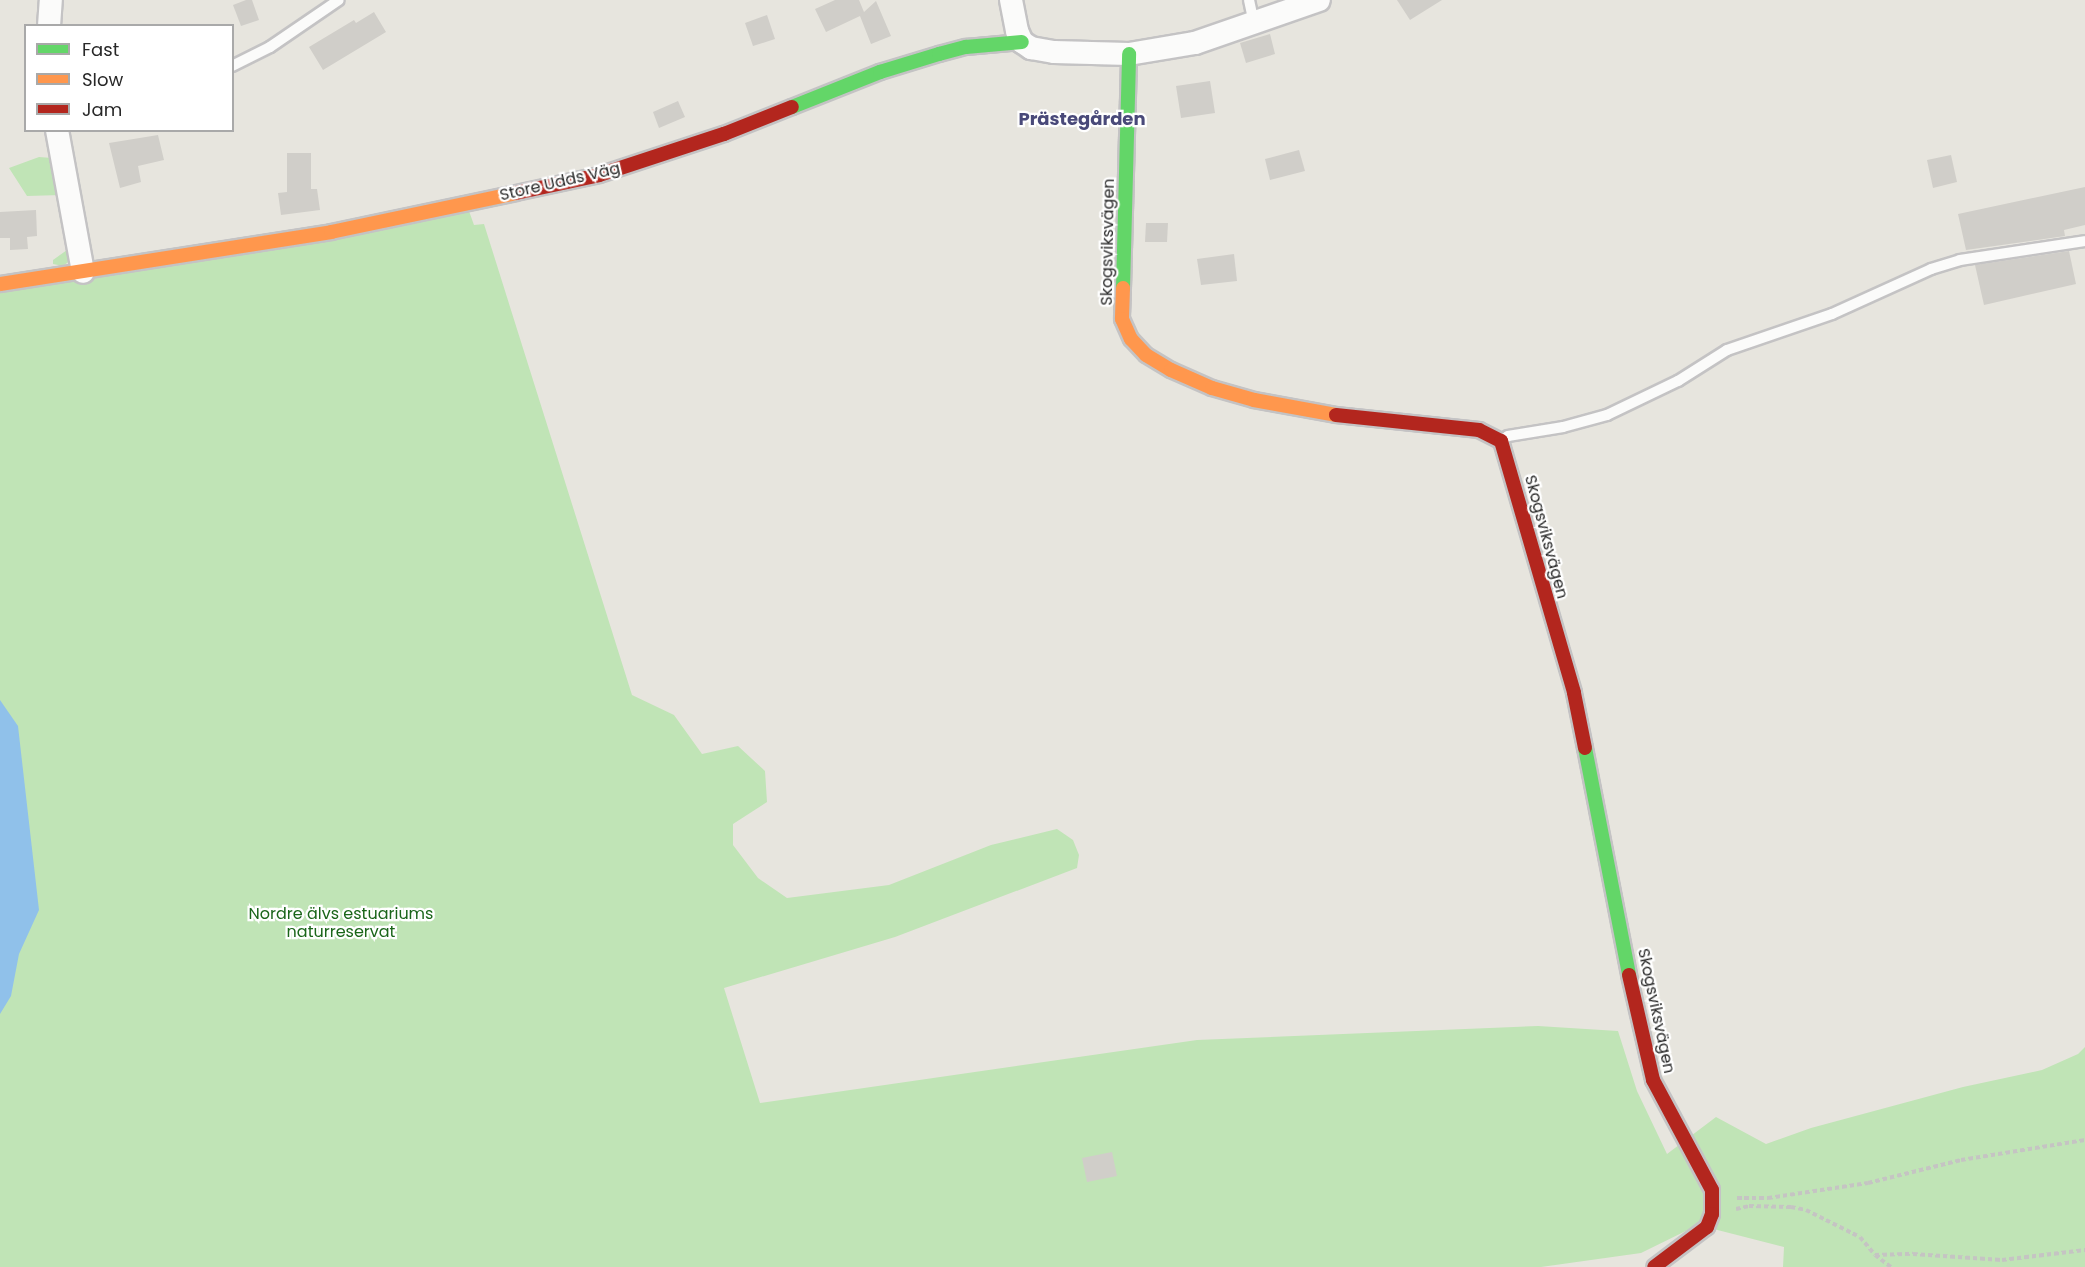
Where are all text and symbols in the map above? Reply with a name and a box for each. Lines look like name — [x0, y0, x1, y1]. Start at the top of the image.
legend — [24, 24, 234, 132]
text: Fast — [82, 37, 119, 62]
text: Slow — [82, 67, 123, 92]
text: Jam — [82, 97, 122, 122]
district label: Prästegården — [1018, 108, 1146, 130]
street label: Store Udds Väg — [498, 159, 622, 205]
street label: Skogsviksvägen — [1097, 178, 1119, 306]
street label: Skogsviksvägen — [1520, 473, 1572, 601]
park label: Nordre älvs estuariums naturreservat — [249, 904, 433, 942]
street label: Skogsviksvägen — [1633, 947, 1679, 1075]

